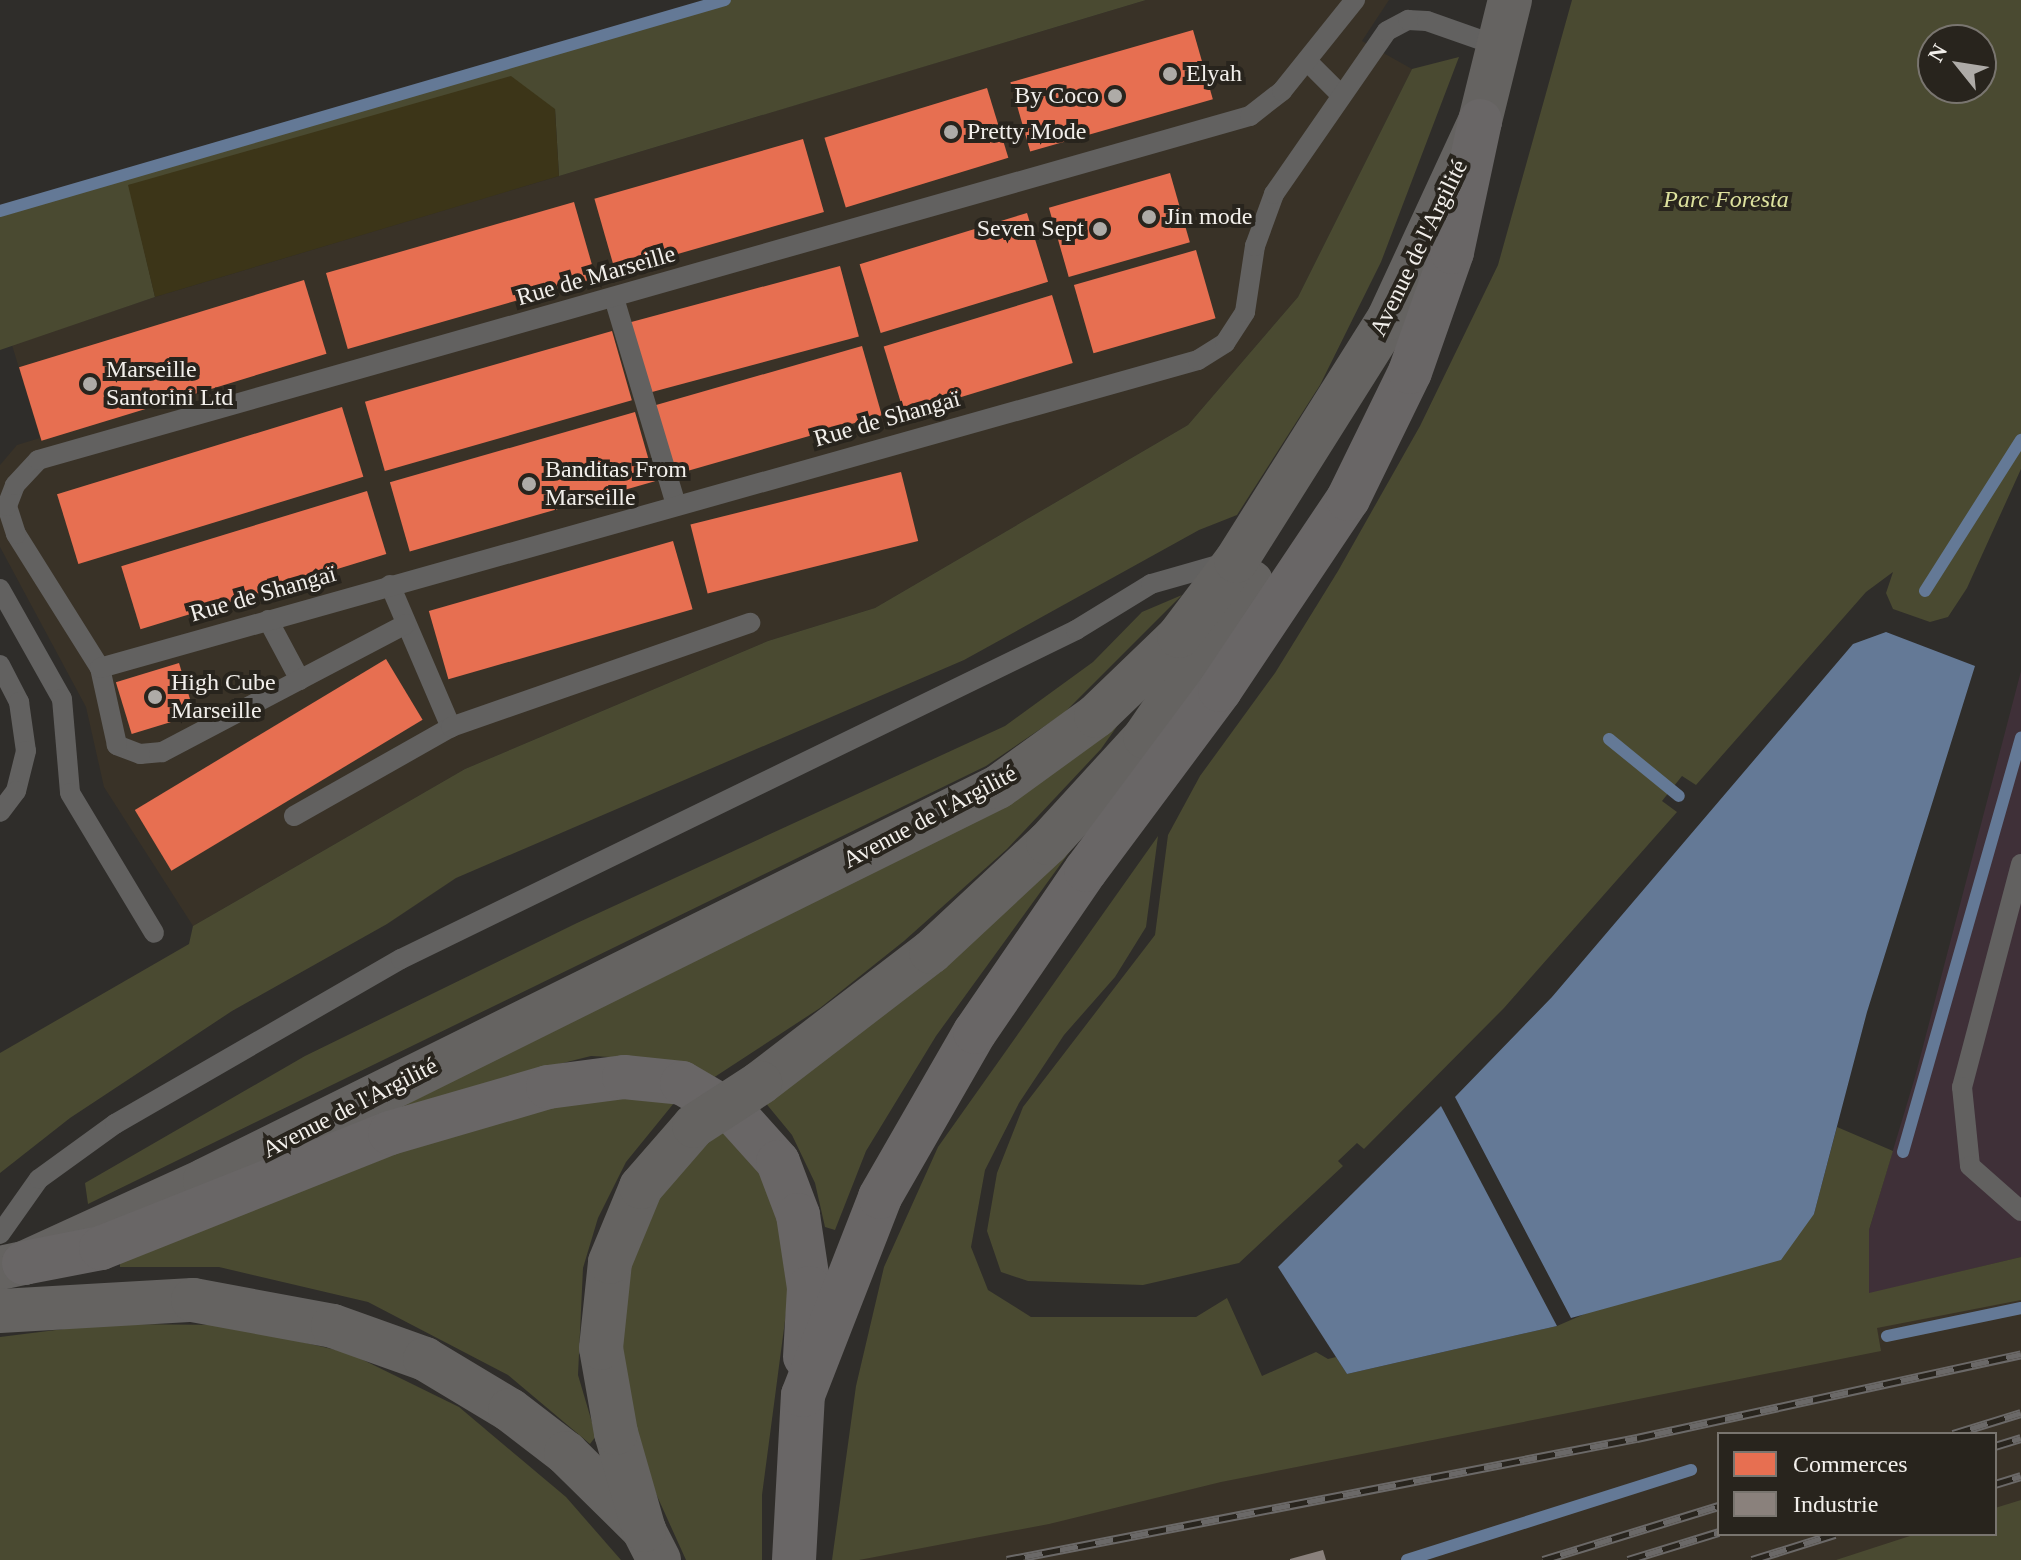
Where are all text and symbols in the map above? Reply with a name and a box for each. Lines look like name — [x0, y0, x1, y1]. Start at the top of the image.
north arrow — [1917, 24, 1997, 104]
text: N — [1923, 40, 1952, 66]
place label: Elyah — [1186, 60, 1242, 88]
marker: Elyah — [1161, 65, 1179, 83]
place label: By Coco — [1014, 82, 1099, 110]
marker: By Coco — [1106, 87, 1124, 105]
place label: Pretty Mode — [967, 118, 1086, 146]
marker: Pretty Mode — [942, 123, 960, 141]
street label: Avenue de l'Argilité — [1364, 155, 1474, 341]
park label: Parc Foresta — [1663, 186, 1789, 214]
place label: Jin mode — [1165, 203, 1252, 231]
marker: Jin mode — [1140, 208, 1158, 226]
place label: Seven Sept — [977, 215, 1084, 243]
marker: Seven Sept — [1091, 220, 1109, 238]
street label: Rue de Marseille — [513, 240, 679, 312]
place label: Marseille Santorini Ltd — [106, 356, 233, 412]
marker: Marseille Santorini Ltd — [81, 375, 99, 393]
street label: Rue de Shangaï — [811, 384, 963, 454]
place label: Banditas From Marseille — [545, 456, 687, 512]
marker: Banditas From Marseille — [520, 475, 538, 493]
street label: Rue de Shangaï — [187, 559, 339, 629]
place label: High Cube Marseille — [171, 669, 276, 725]
marker: High Cube Marseille — [146, 688, 164, 706]
street label: Avenue de l'Argilité — [838, 759, 1022, 875]
street label: Avenue de l'Argilité — [258, 1051, 442, 1165]
legend — [1717, 1432, 1997, 1536]
text: Commerces — [1793, 1451, 1908, 1477]
text: Industrie — [1793, 1491, 1878, 1517]

